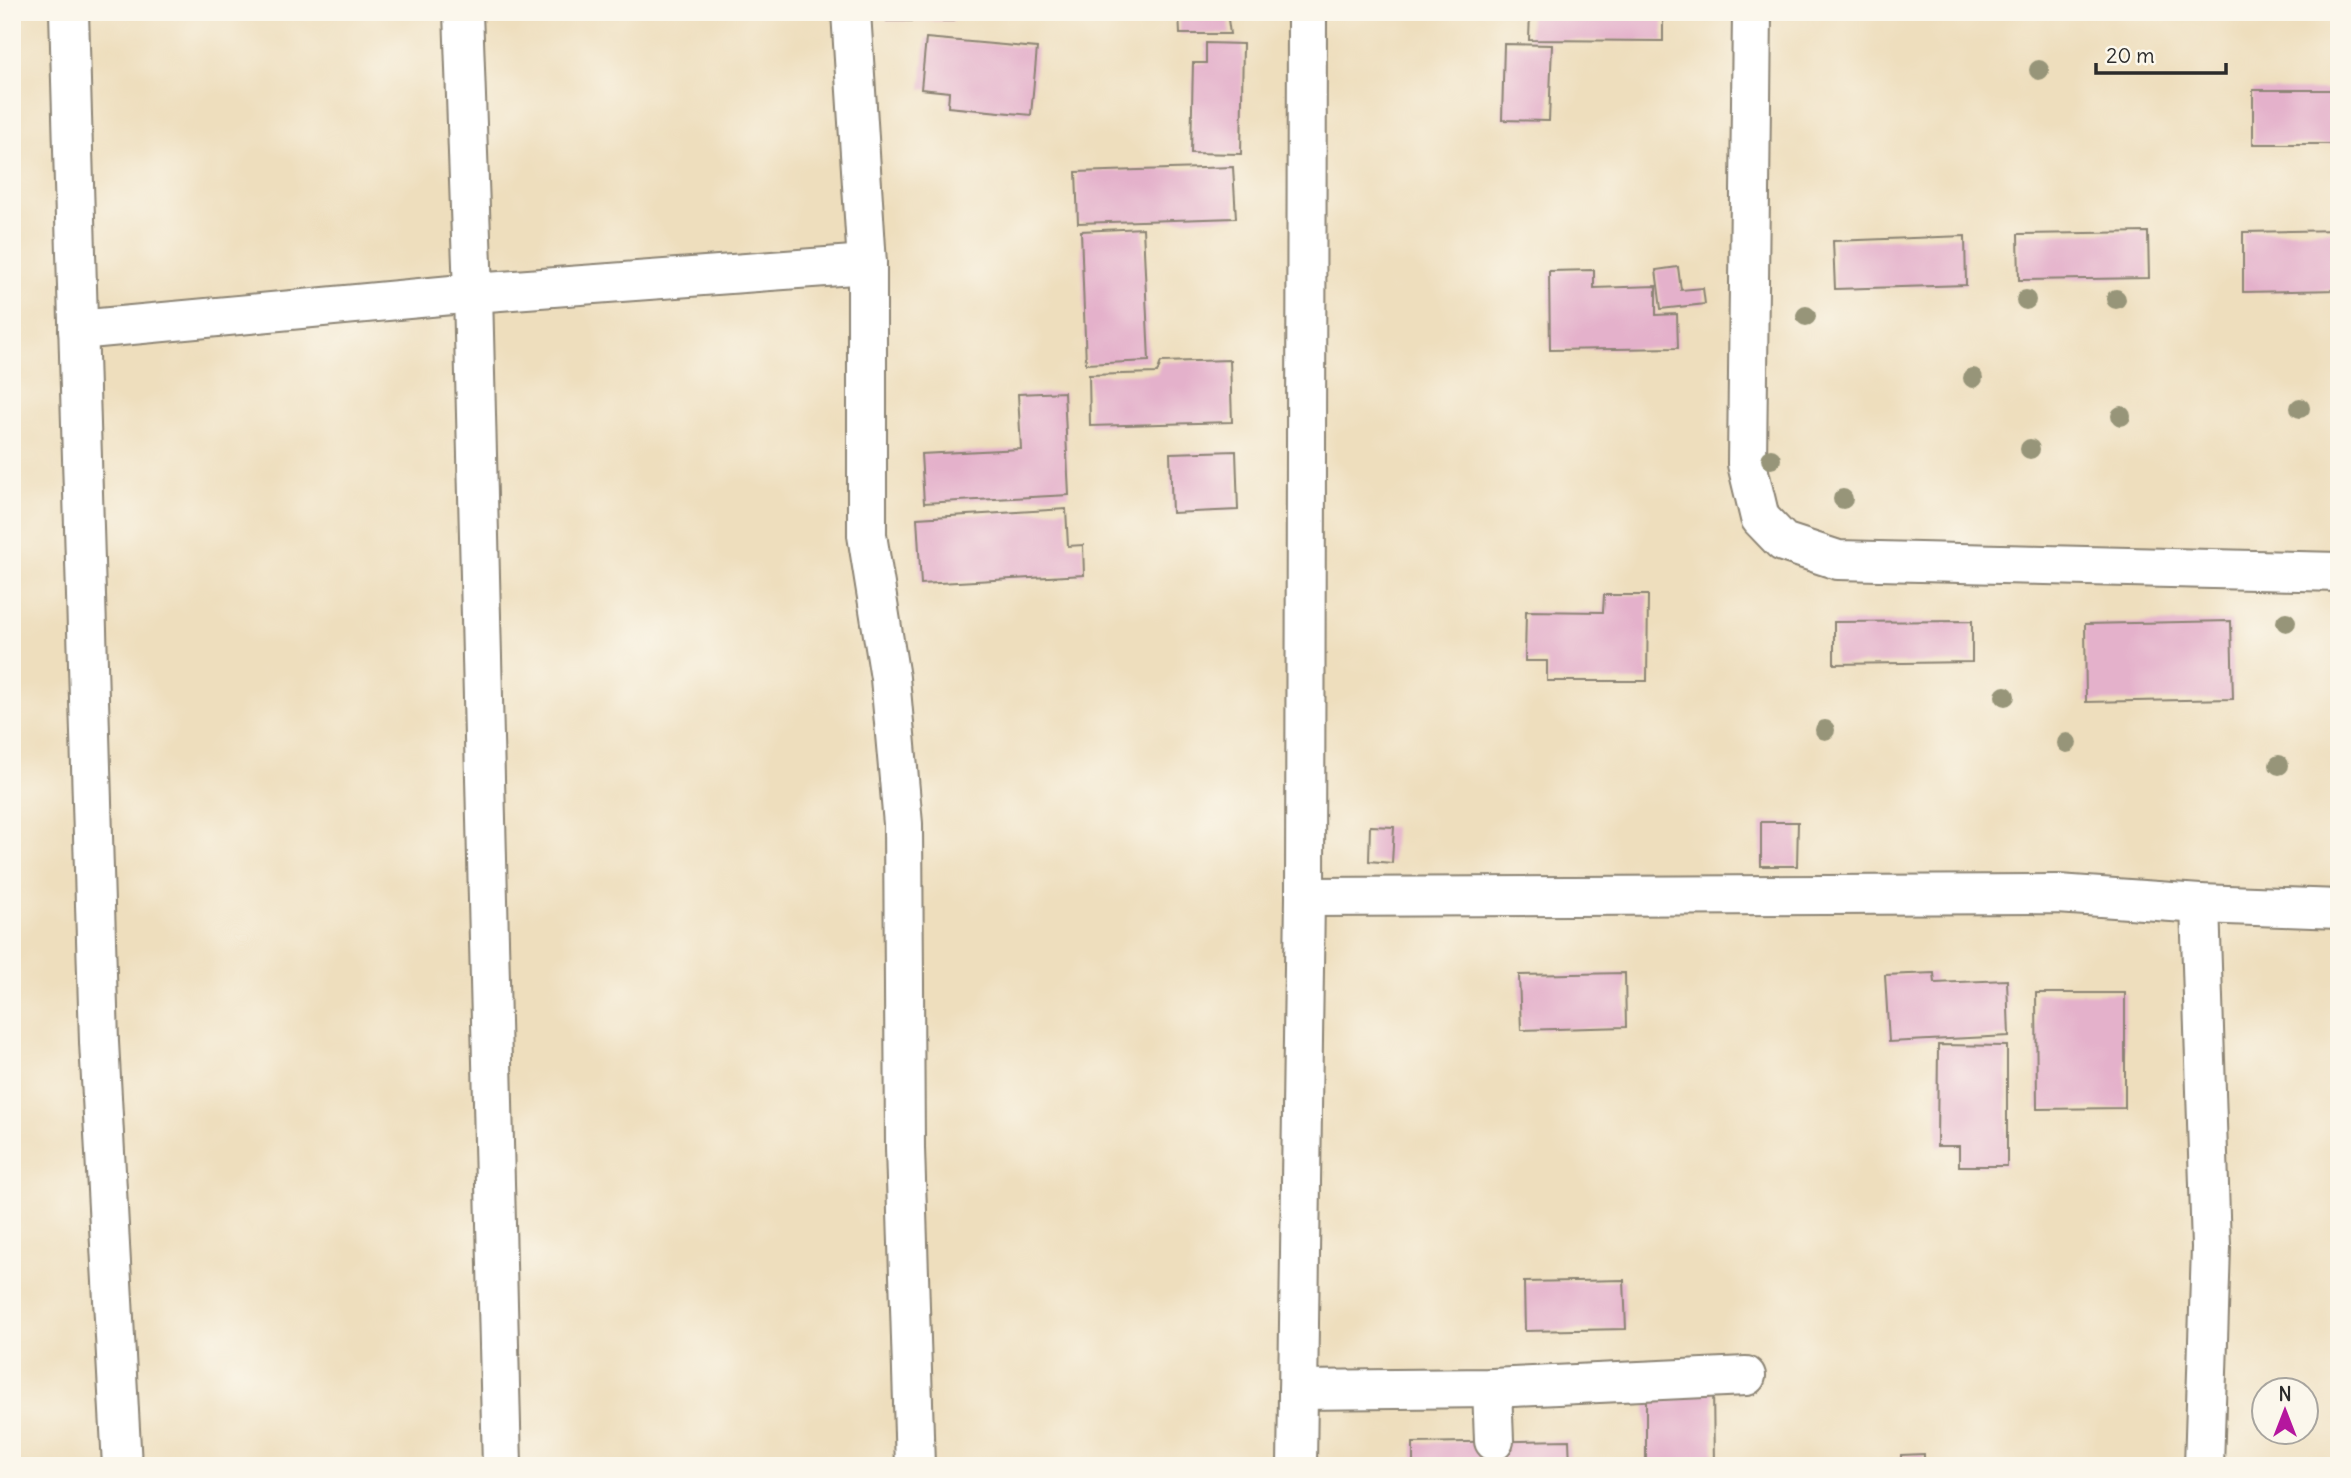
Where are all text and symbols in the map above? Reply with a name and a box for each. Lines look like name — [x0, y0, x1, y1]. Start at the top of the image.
scale bar — [2096, 32, 2225, 76]
text: 20 m — [2106, 42, 2155, 69]
north arrow — [2250, 1376, 2320, 1446]
text: N — [2278, 1382, 2292, 1406]

